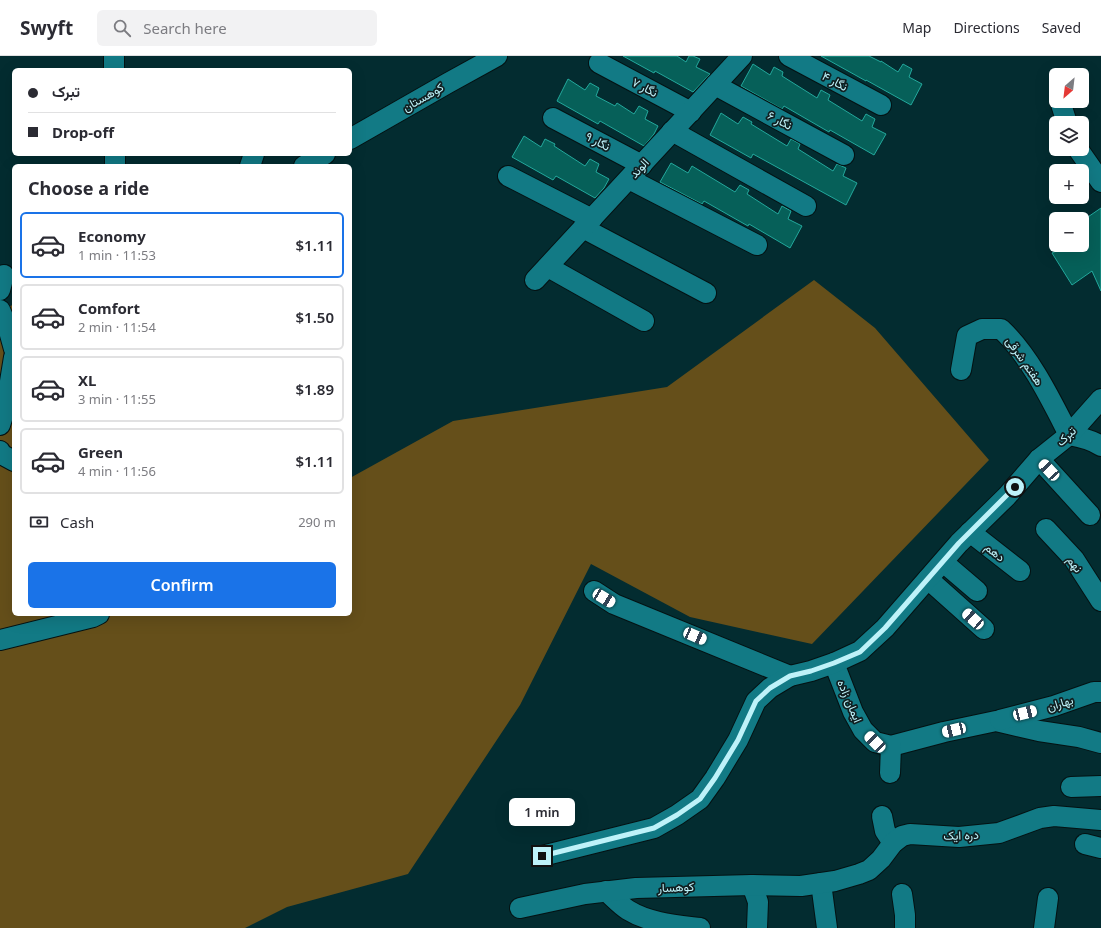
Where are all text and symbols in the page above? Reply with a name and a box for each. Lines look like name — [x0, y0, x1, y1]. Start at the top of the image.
search box — [97, 10, 377, 46]
text: Swyft — [20, 15, 73, 41]
icon: search — [111, 17, 133, 39]
text: Search here — [143, 18, 227, 38]
text: Map — [902, 18, 931, 37]
text: Directions — [953, 18, 1020, 37]
text: Saved — [1042, 18, 1081, 37]
street label: نگار ۴ — [819, 67, 851, 95]
north arrow — [1049, 68, 1089, 108]
map controls — [1049, 68, 1089, 252]
street label: نگار ۷ — [629, 73, 661, 101]
street label: کوهستان — [399, 78, 447, 116]
text: تبرک — [52, 81, 80, 101]
street label: نگار ۶ — [765, 106, 795, 134]
button: layers — [1049, 116, 1089, 156]
text: Drop-off — [52, 122, 114, 142]
street label: نگار ۹ — [583, 127, 613, 155]
street label: الوند — [625, 154, 653, 182]
button: + — [1049, 164, 1089, 204]
text: Choose a ride — [28, 176, 149, 200]
button: − — [1049, 212, 1089, 252]
text: Economy — [78, 226, 146, 246]
icon: car — [30, 227, 66, 263]
text: $1.11 — [296, 235, 334, 255]
text: 1 min · 11:53 — [78, 246, 156, 264]
text: Comfort — [78, 298, 140, 318]
icon: car — [30, 299, 66, 335]
text: $1.50 — [296, 307, 334, 327]
text: 2 min · 11:54 — [78, 318, 156, 336]
street label: هفتم شرقی — [1002, 333, 1048, 389]
text: XL — [78, 370, 96, 390]
icon: car — [30, 371, 66, 407]
text: $1.89 — [296, 379, 334, 399]
text: 3 min · 11:55 — [78, 390, 156, 408]
street label: تبرک — [1052, 422, 1080, 450]
text: Green — [78, 442, 123, 462]
icon: car — [30, 443, 66, 479]
text: $1.11 — [296, 451, 334, 471]
car — [1036, 457, 1062, 483]
text: 4 min · 11:56 — [78, 462, 156, 480]
route start — [1006, 478, 1024, 496]
icon: cash — [28, 511, 50, 533]
text: Cash — [60, 512, 94, 532]
text: 290 m — [298, 513, 336, 531]
street label: دهم — [981, 539, 1009, 566]
street label: نهم — [1063, 552, 1087, 576]
button: Confirm — [28, 562, 336, 608]
car — [591, 587, 617, 609]
car — [960, 607, 986, 631]
car — [682, 626, 708, 646]
street label: ایمان زاده — [833, 677, 867, 725]
street label: بهاران — [1045, 691, 1075, 715]
car — [1012, 704, 1038, 722]
car — [941, 721, 967, 739]
car — [862, 729, 888, 755]
callout: 1 min — [509, 798, 575, 826]
text: 1 min — [524, 803, 560, 821]
street label: دره ایک — [943, 826, 979, 844]
route end — [533, 847, 551, 865]
street label: کوهسار — [657, 878, 694, 896]

